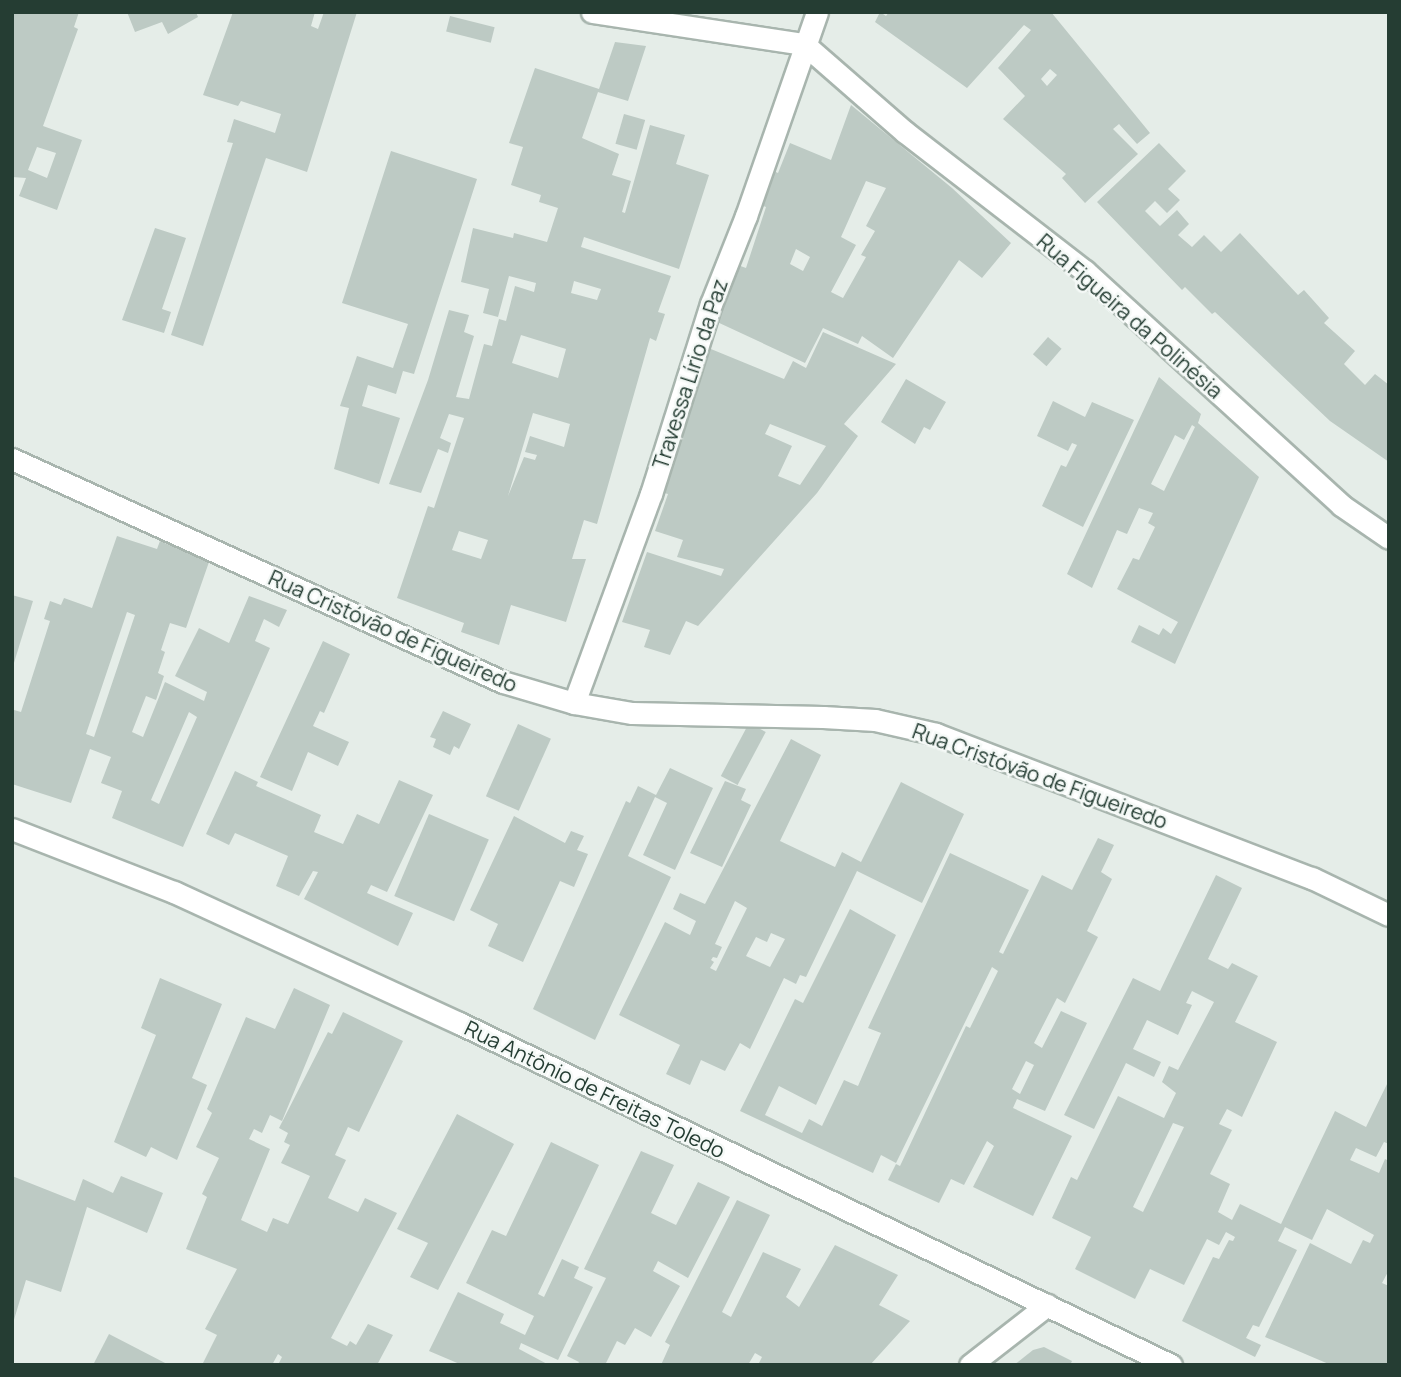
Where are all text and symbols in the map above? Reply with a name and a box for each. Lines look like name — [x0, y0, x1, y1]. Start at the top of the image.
street label: Rua Figueira da Polinésia — [1032, 229, 1228, 403]
street label: Travessa Lírio da Paz — [647, 276, 733, 472]
street label: Rua Cristóvão de Figueiredo — [265, 565, 521, 697]
street label: Rua Cristóvão de Figueiredo — [909, 718, 1171, 834]
street label: Rua Antônio de Freitas Toledo — [461, 1015, 729, 1163]

